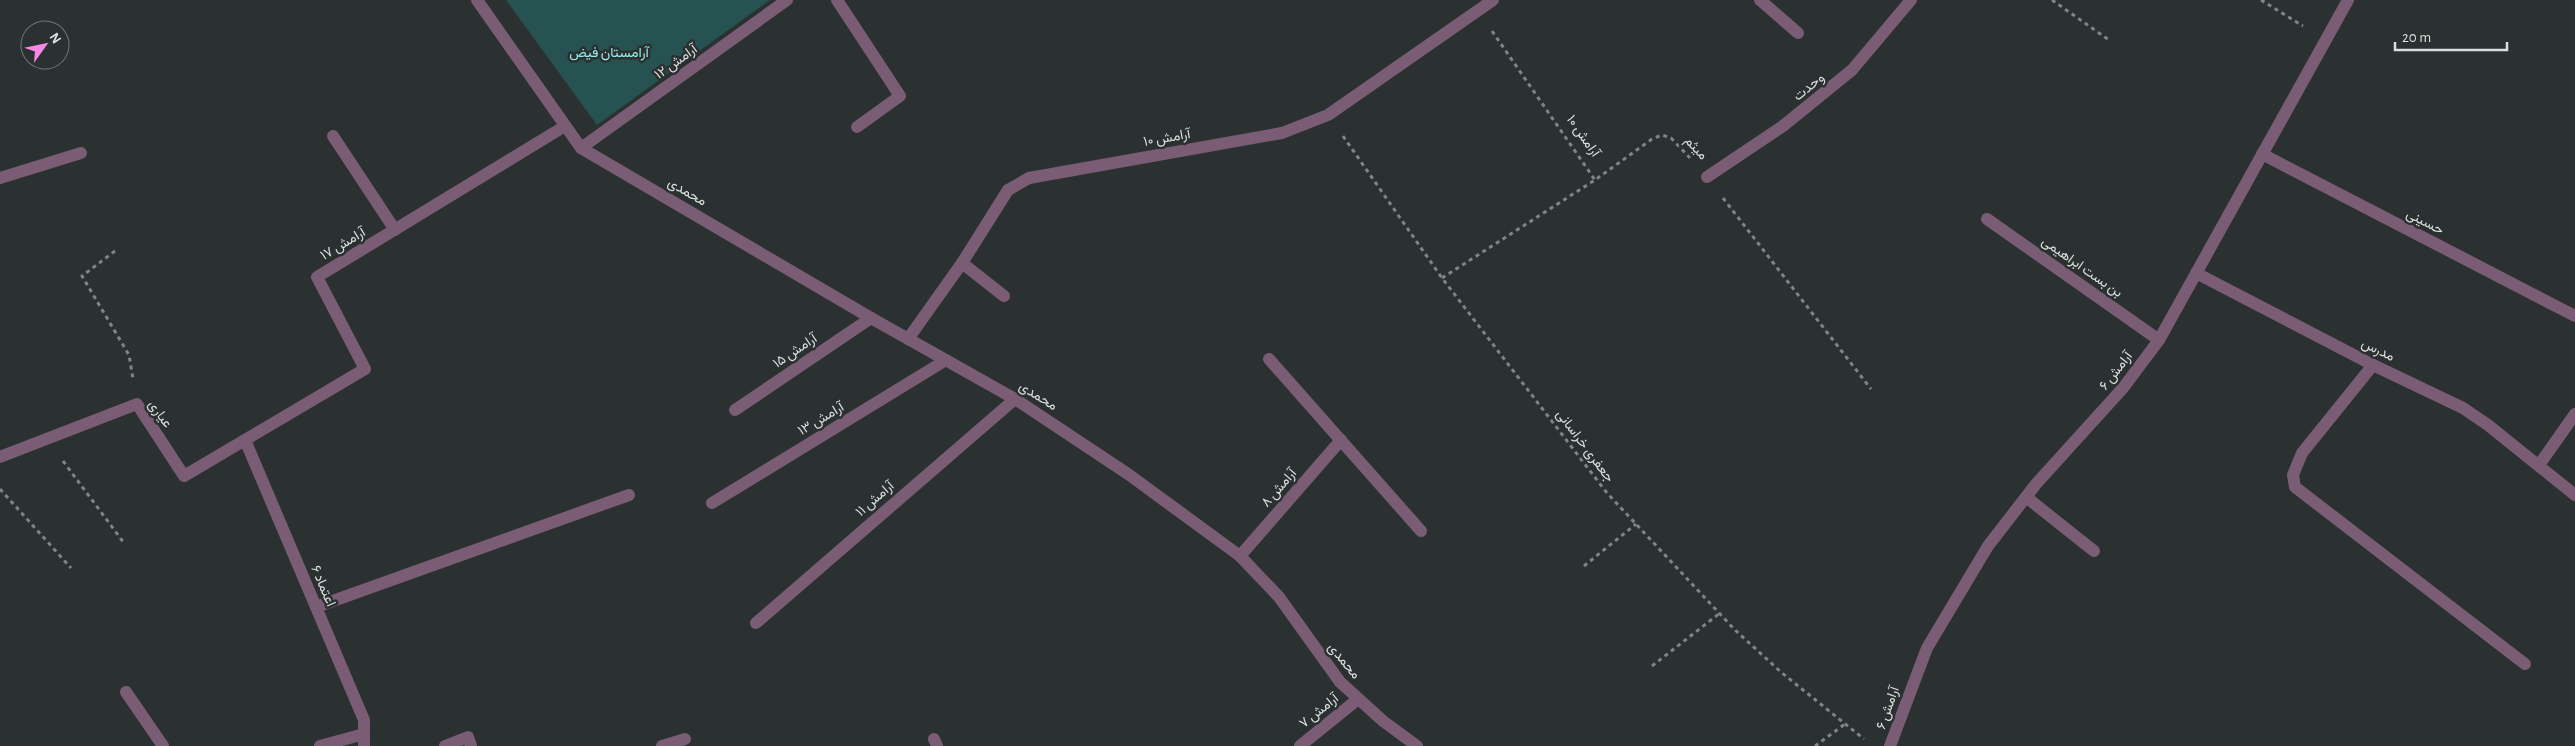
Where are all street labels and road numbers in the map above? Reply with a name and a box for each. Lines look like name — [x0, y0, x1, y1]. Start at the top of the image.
street label: آرامش ۱۲ — [652, 40, 702, 83]
street label: وحدت — [1791, 70, 1828, 104]
street label: آرامش ۱۰ — [1563, 112, 1604, 161]
street label: آرامش ۱۰ — [1142, 126, 1193, 150]
street label: میثم — [1681, 134, 1710, 163]
street label: محمدی — [665, 175, 709, 210]
street label: حسینی — [2404, 207, 2446, 238]
street label: آرامش ۱۷ — [318, 223, 370, 264]
street label: بن بست ابراهیمی — [2039, 234, 2125, 301]
street label: آرامش ۱۵ — [770, 329, 822, 372]
street label: مدرس — [2359, 336, 2397, 365]
street label: آرامش ۶ — [2096, 347, 2137, 393]
street label: محمدی — [1016, 379, 1060, 414]
street label: عیاری — [144, 397, 175, 431]
street label: آرامش ۱۳ — [795, 398, 848, 439]
street label: جعفری خراسانی — [1552, 407, 1617, 485]
street label: آرامش ۸ — [1258, 464, 1301, 510]
street label: آرامش ۱۱ — [853, 477, 899, 520]
street label: اعتماد ۶ — [308, 563, 338, 609]
street label: محمدی — [1324, 640, 1363, 682]
street label: آرامش ۶ — [1873, 683, 1903, 732]
street label: آرامش ۷ — [1296, 689, 1343, 732]

